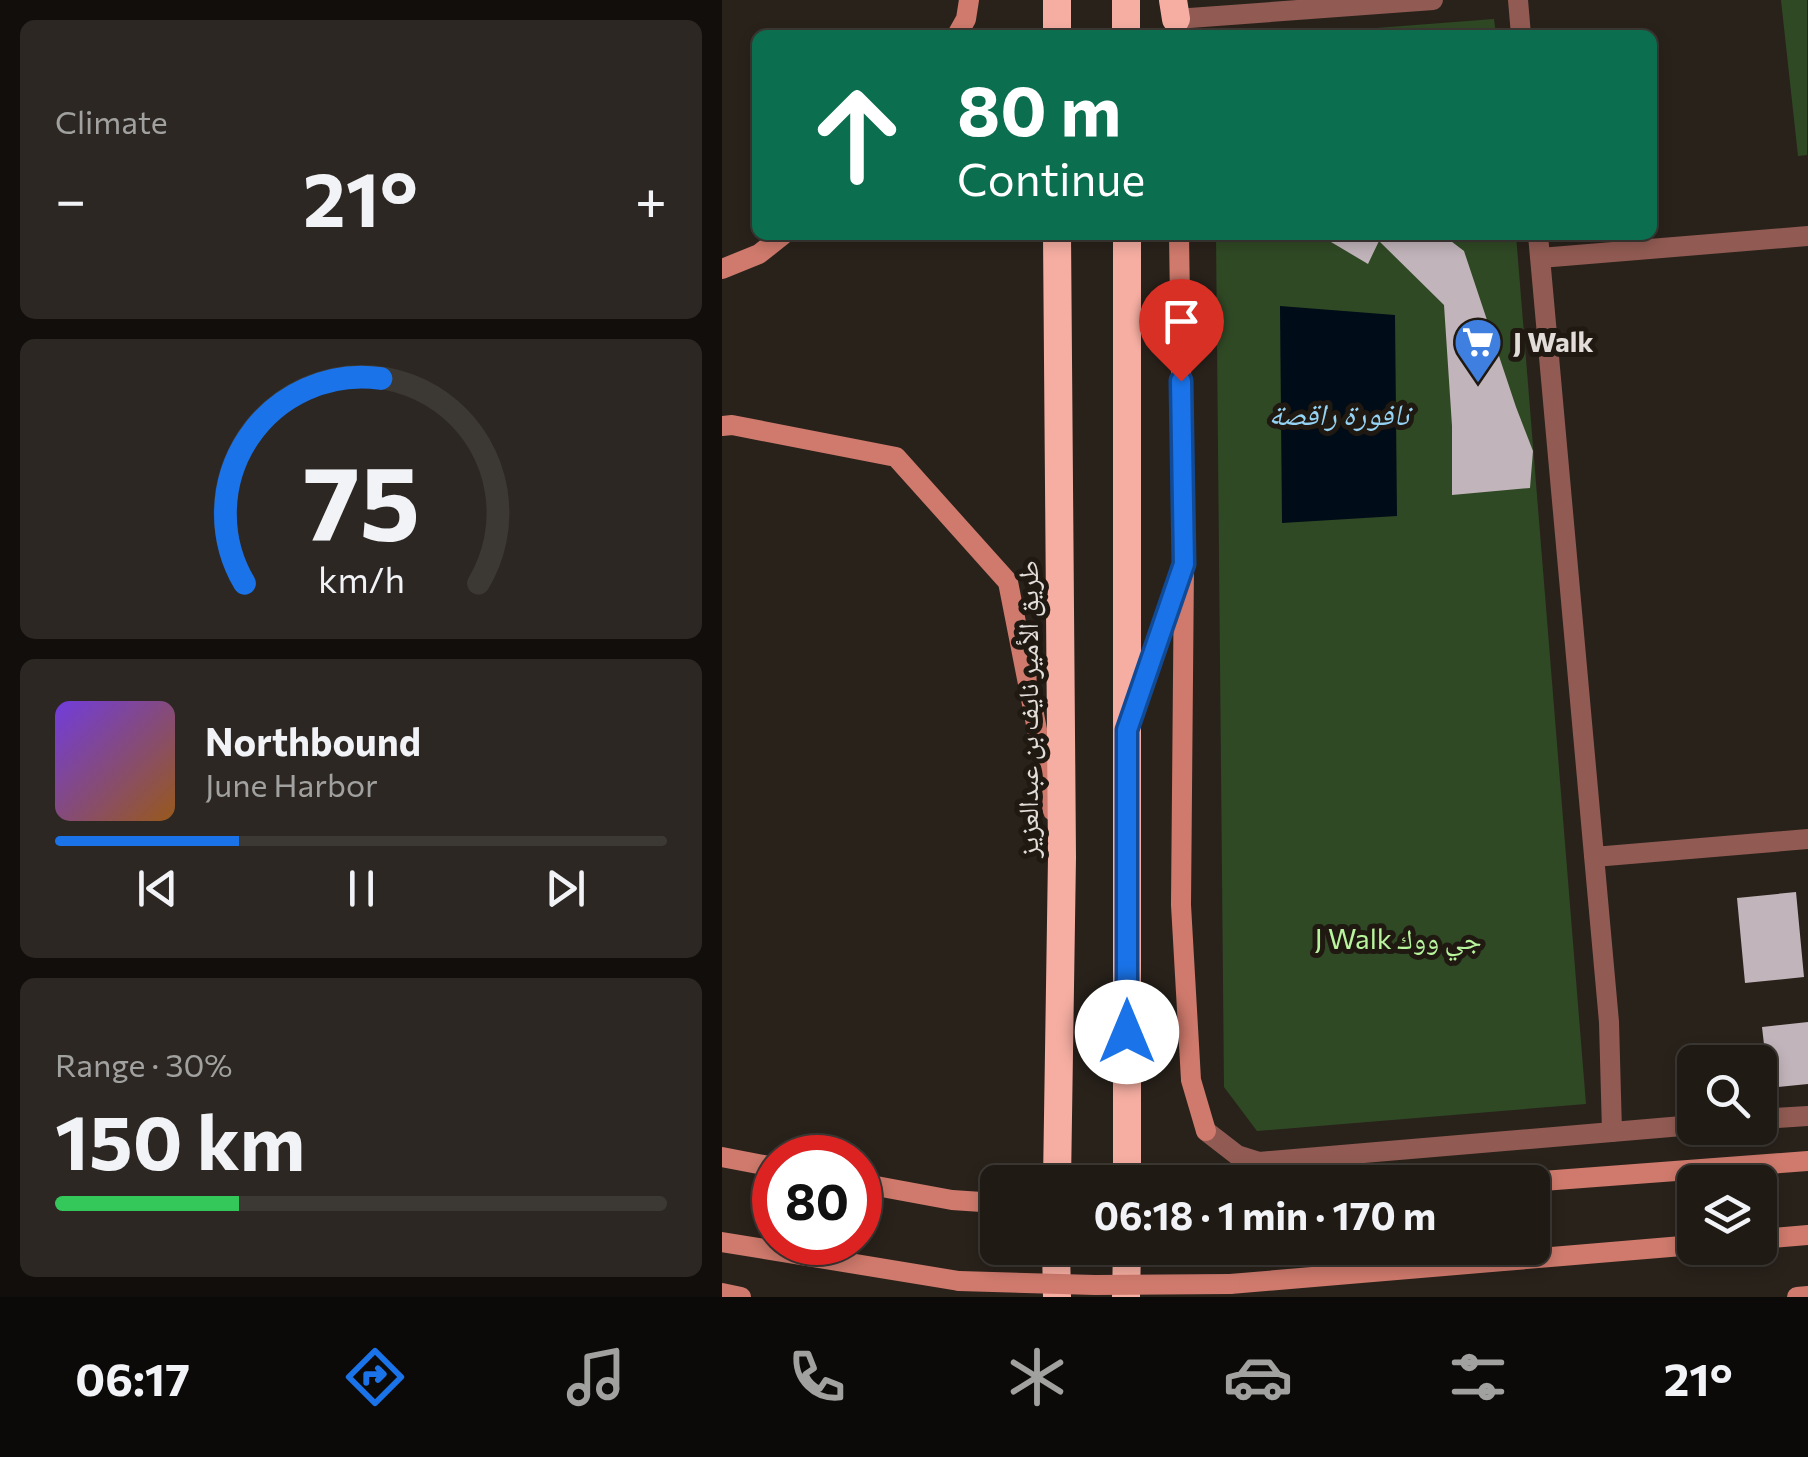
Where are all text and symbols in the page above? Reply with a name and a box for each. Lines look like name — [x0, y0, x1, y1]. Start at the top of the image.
text: 80 m — [957, 65, 1121, 150]
icon: ahead — [792, 70, 922, 200]
text: Climate — [55, 101, 168, 141]
text: Continue — [957, 150, 1145, 205]
text: 21° — [303, 151, 418, 242]
text: − — [55, 164, 86, 231]
text: + — [635, 164, 667, 231]
pin — [1139, 279, 1224, 382]
icon: arrive — [1154, 294, 1209, 349]
supermarket icon: J Walk — [1452, 316, 1504, 384]
place label: J Walk — [1513, 324, 1594, 358]
water label: نافورة راقصة — [1269, 394, 1414, 432]
text: 75 — [302, 435, 420, 562]
text: km/h — [318, 557, 404, 600]
street label: طريق الأمير نايف بن عبدالعزيز — [1010, 560, 1046, 859]
text: Northbound — [205, 717, 421, 764]
text: June Harbor — [205, 764, 378, 804]
icon: previous — [130, 861, 185, 916]
icon: pause — [334, 861, 389, 916]
icon: next — [538, 861, 593, 916]
park label: J Walk جي ووك — [1314, 921, 1482, 962]
position arrow — [1075, 980, 1179, 1084]
text: Range · 30% — [55, 1044, 232, 1084]
map controls — [1677, 1045, 1777, 1265]
button: search — [1677, 1045, 1777, 1145]
text: 150 km — [55, 1094, 305, 1185]
speed limit sign: 80 — [752, 1135, 882, 1265]
button: layers — [1677, 1165, 1777, 1265]
text: 06:18 · 1 min · 170 m — [1094, 1191, 1436, 1238]
icon: directions — [340, 1342, 410, 1412]
icon: music — [561, 1342, 631, 1412]
icon: phone — [782, 1342, 852, 1412]
icon: climate — [1002, 1342, 1072, 1412]
icon: car — [1223, 1342, 1293, 1412]
icon: filters — [1443, 1342, 1513, 1412]
text: 06:17 — [75, 1350, 190, 1405]
text: 21° — [1664, 1350, 1733, 1405]

